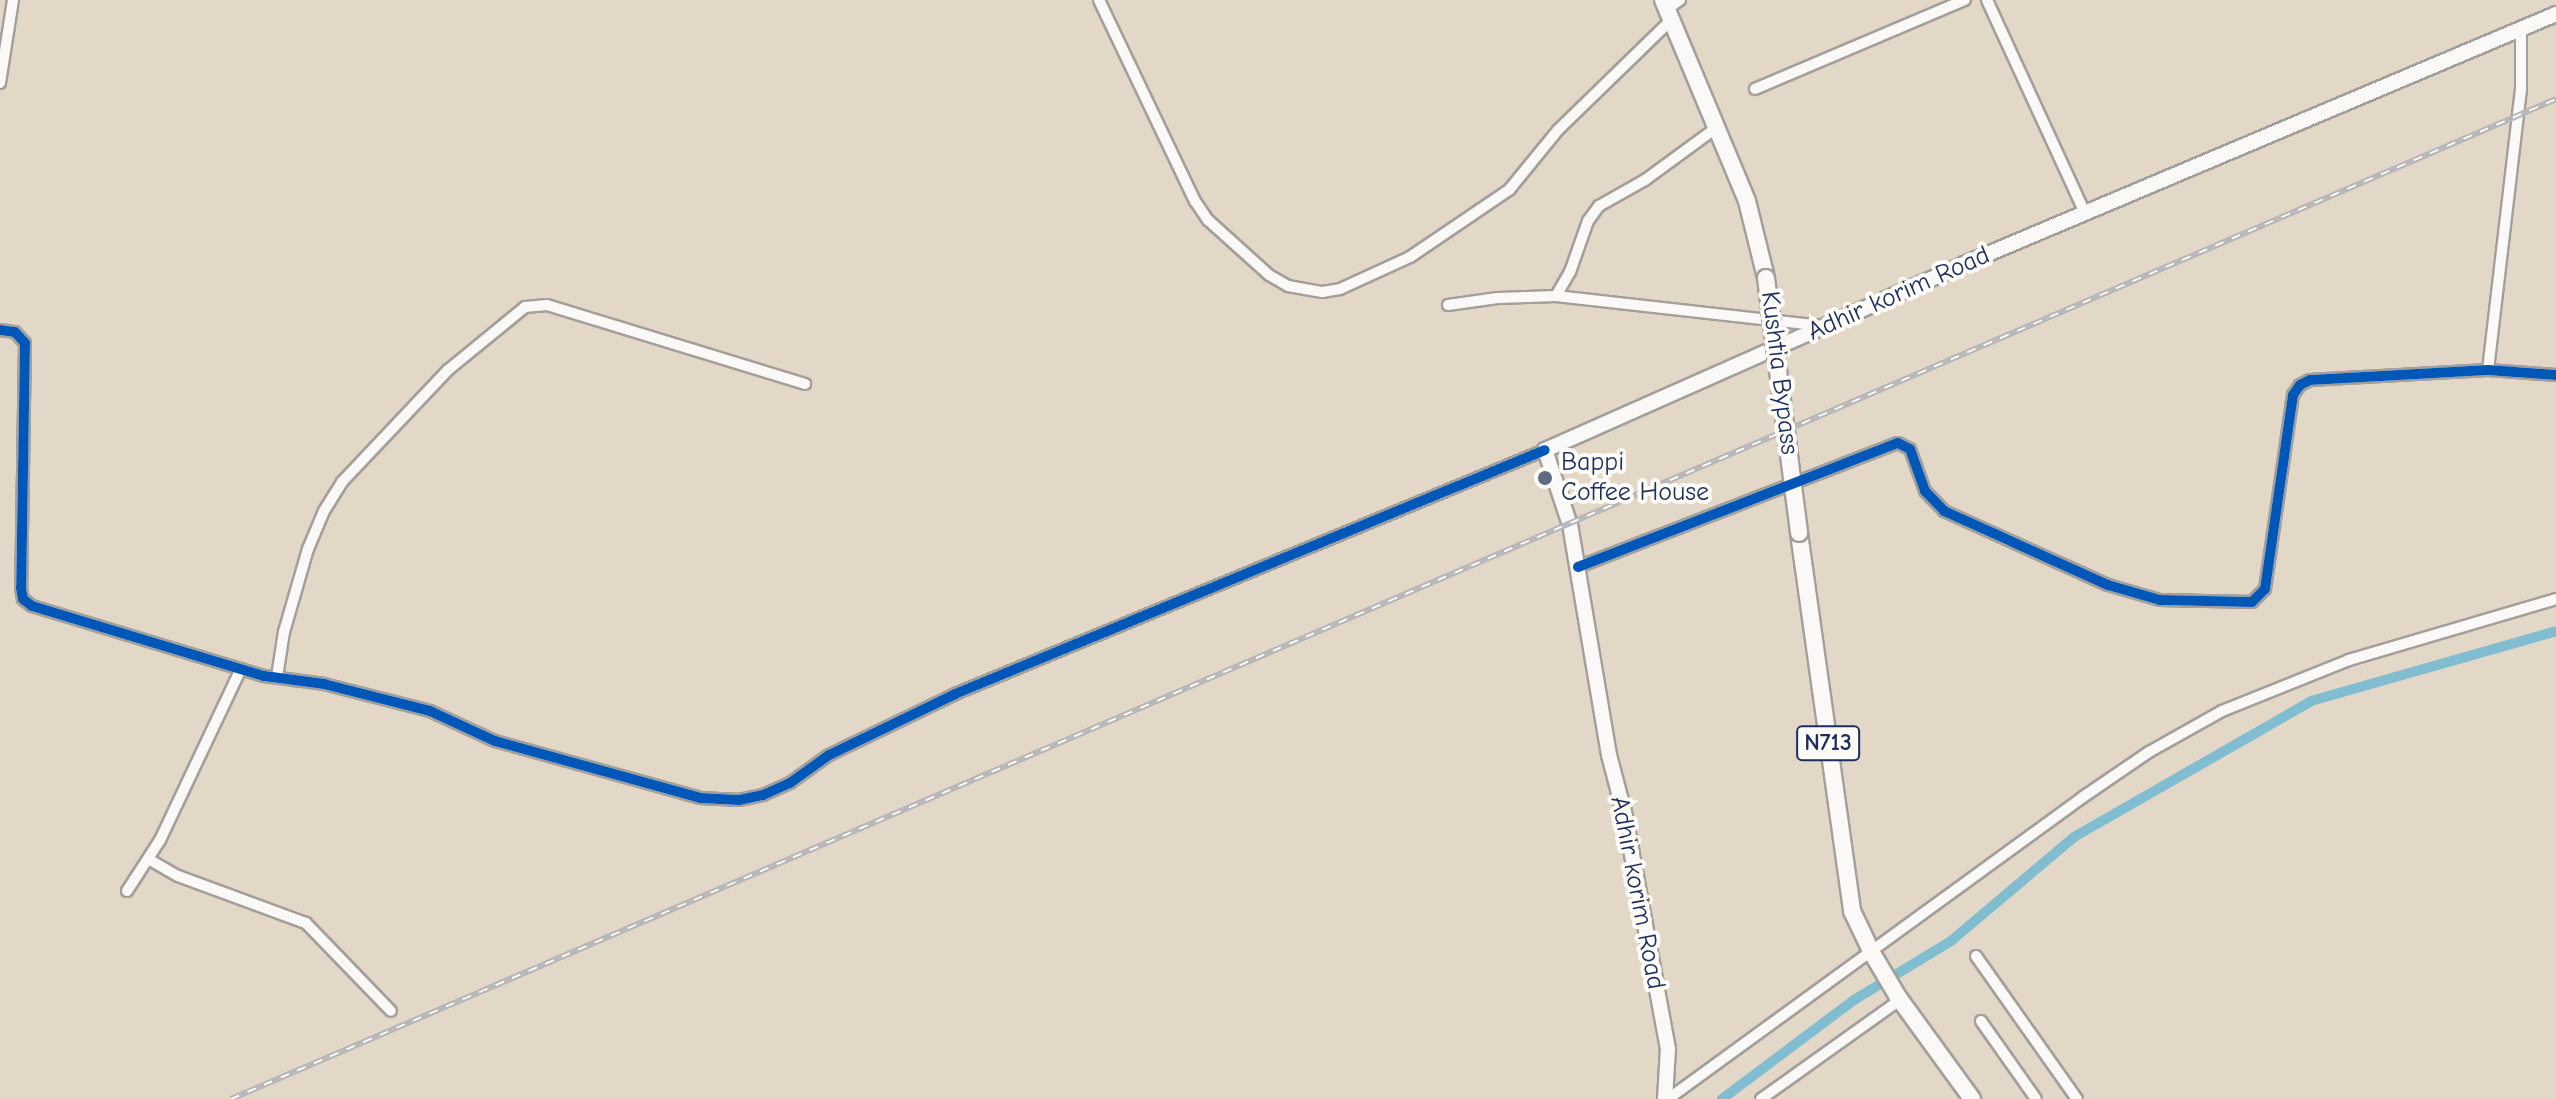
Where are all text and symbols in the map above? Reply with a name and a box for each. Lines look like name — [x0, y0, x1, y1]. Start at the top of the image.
street label: Adhir korim Road — [1803, 240, 1995, 348]
street label: Kushtia Bypass — [1753, 289, 1805, 457]
place label: Bappi Coffee House — [1561, 447, 1709, 508]
marker: Bappi Coffee House — [1536, 469, 1554, 487]
road number: N713 — [1796, 723, 1860, 763]
street label: Adhir korim Road — [1603, 794, 1671, 992]

